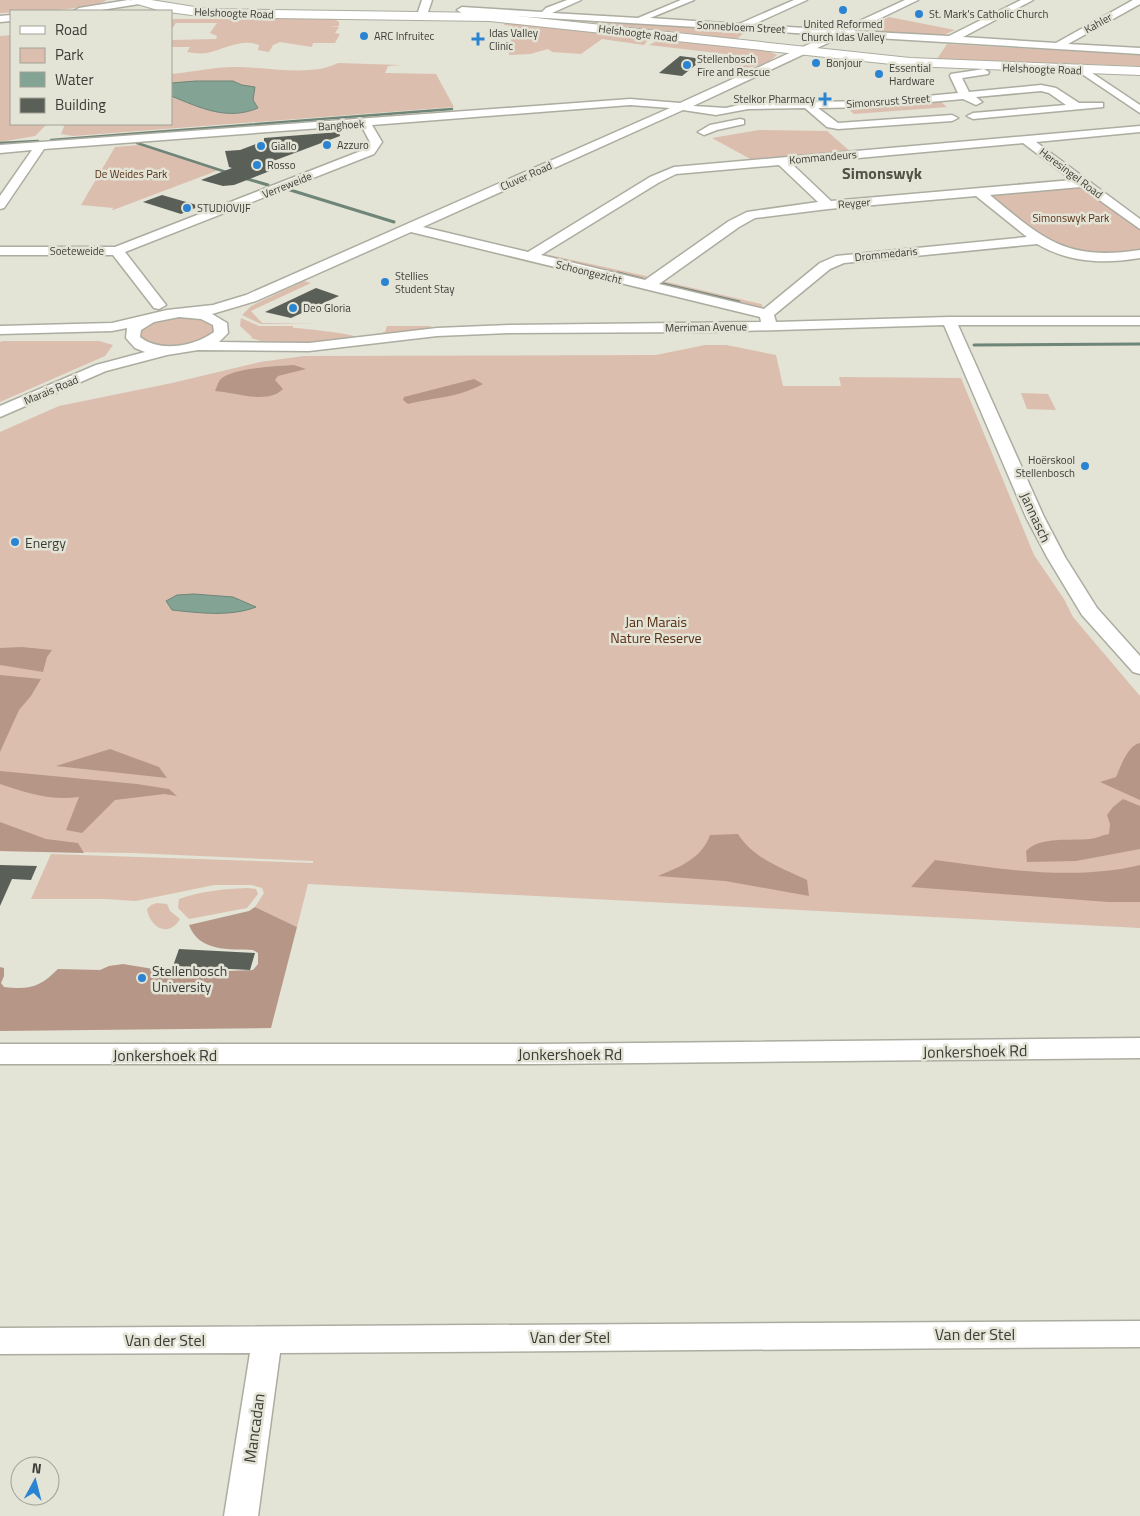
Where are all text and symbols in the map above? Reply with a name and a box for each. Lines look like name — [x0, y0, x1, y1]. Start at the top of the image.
street label: Helshoogte Road — [194, 4, 274, 22]
marker: United Reformed Church Idas Valley — [837, 4, 849, 16]
place label: St. Mark's Catholic Church — [929, 6, 1049, 22]
marker: St. Mark's Catholic Church — [913, 8, 925, 20]
street label: Kahler — [1081, 9, 1115, 37]
legend — [10, 10, 172, 125]
place label: United Reformed Church Idas Valley — [801, 16, 885, 45]
street label: Sonnebloem Street — [696, 17, 786, 37]
text: Road — [55, 18, 87, 41]
street label: Helshoogte Road — [598, 20, 679, 46]
place label: Idas Valley Clinic — [489, 25, 539, 54]
place label: ARC Infruitec — [374, 28, 434, 44]
marker: ARC Infruitec — [358, 30, 370, 42]
marker: Idas Valley Clinic — [471, 32, 485, 46]
text: Park — [55, 43, 84, 66]
place label: Stellenbosch Fire and Rescue — [697, 51, 771, 80]
place label: Bonjour — [826, 55, 863, 71]
marker: Bonjour — [810, 57, 822, 69]
marker: Stellenbosch Fire and Rescue — [681, 59, 693, 71]
place label: Essential Hardware — [889, 60, 935, 89]
street label: Helshoogte Road — [1002, 60, 1082, 78]
text: Water — [55, 68, 94, 91]
marker: Essential Hardware — [873, 68, 885, 80]
street label: Simonsrust Street — [846, 90, 930, 112]
place label: Stelkor Pharmacy — [733, 91, 816, 107]
text: Building — [55, 93, 106, 116]
marker: Stelkor Pharmacy — [819, 93, 831, 105]
street label: Banghoek — [317, 115, 365, 135]
place label: Azzuro — [337, 137, 369, 153]
place label: Giallo — [271, 138, 297, 154]
marker: Azzuro — [321, 139, 333, 151]
marker: Giallo — [255, 140, 267, 152]
street label: Heresingel Road — [1036, 144, 1106, 202]
street label: Kommandeurs — [789, 146, 857, 168]
place label: Rosso — [267, 157, 296, 173]
street label: Cluver Road — [498, 157, 555, 195]
marker: Rosso — [251, 159, 263, 171]
district label: Simonswyk — [842, 161, 923, 185]
park label: De Weides Park — [95, 166, 168, 182]
street label: Verreweide — [260, 168, 315, 202]
street label: Reyger — [837, 194, 871, 212]
place label: STUDIOVIJF — [197, 200, 251, 216]
marker: STUDIOVIJF — [181, 202, 193, 214]
park label: Simonswyk Park — [1033, 210, 1110, 226]
street label: Soeteweide — [50, 243, 105, 259]
street label: Drommedaris — [854, 243, 918, 265]
street label: Schoongezicht — [554, 256, 624, 288]
place label: Stellies Student Stay — [395, 268, 455, 297]
marker: Stellies Student Stay — [379, 276, 391, 288]
place label: Deo Gloria — [303, 300, 351, 316]
marker: Deo Gloria — [287, 302, 299, 314]
street label: Merriman Avenue — [665, 318, 748, 336]
street label: Marais Road — [21, 371, 81, 409]
place label: Hoërskool Stellenbosch — [1016, 452, 1075, 481]
marker: Hoërskool Stellenbosch — [1079, 460, 1091, 472]
street label: Jannasch — [1015, 488, 1057, 546]
place label: Energy — [25, 532, 66, 553]
marker: Energy — [9, 536, 21, 548]
park label: Jan Marais Nature Reserve — [610, 611, 702, 648]
place label: Stellenbosch University — [152, 960, 227, 997]
marker: Stellenbosch University — [136, 972, 148, 984]
street label: Jonkershoek Rd — [923, 1038, 1027, 1064]
street label: Jonkershoek Rd — [518, 1042, 622, 1066]
street label: Jonkershoek Rd — [113, 1043, 217, 1067]
street label: Van der Stel — [935, 1322, 1015, 1346]
street label: Van der Stel — [530, 1325, 610, 1349]
street label: Van der Stel — [125, 1328, 205, 1352]
street label: Mancadan — [237, 1392, 271, 1464]
north arrow — [10, 1456, 60, 1506]
text: N — [31, 1457, 43, 1479]

